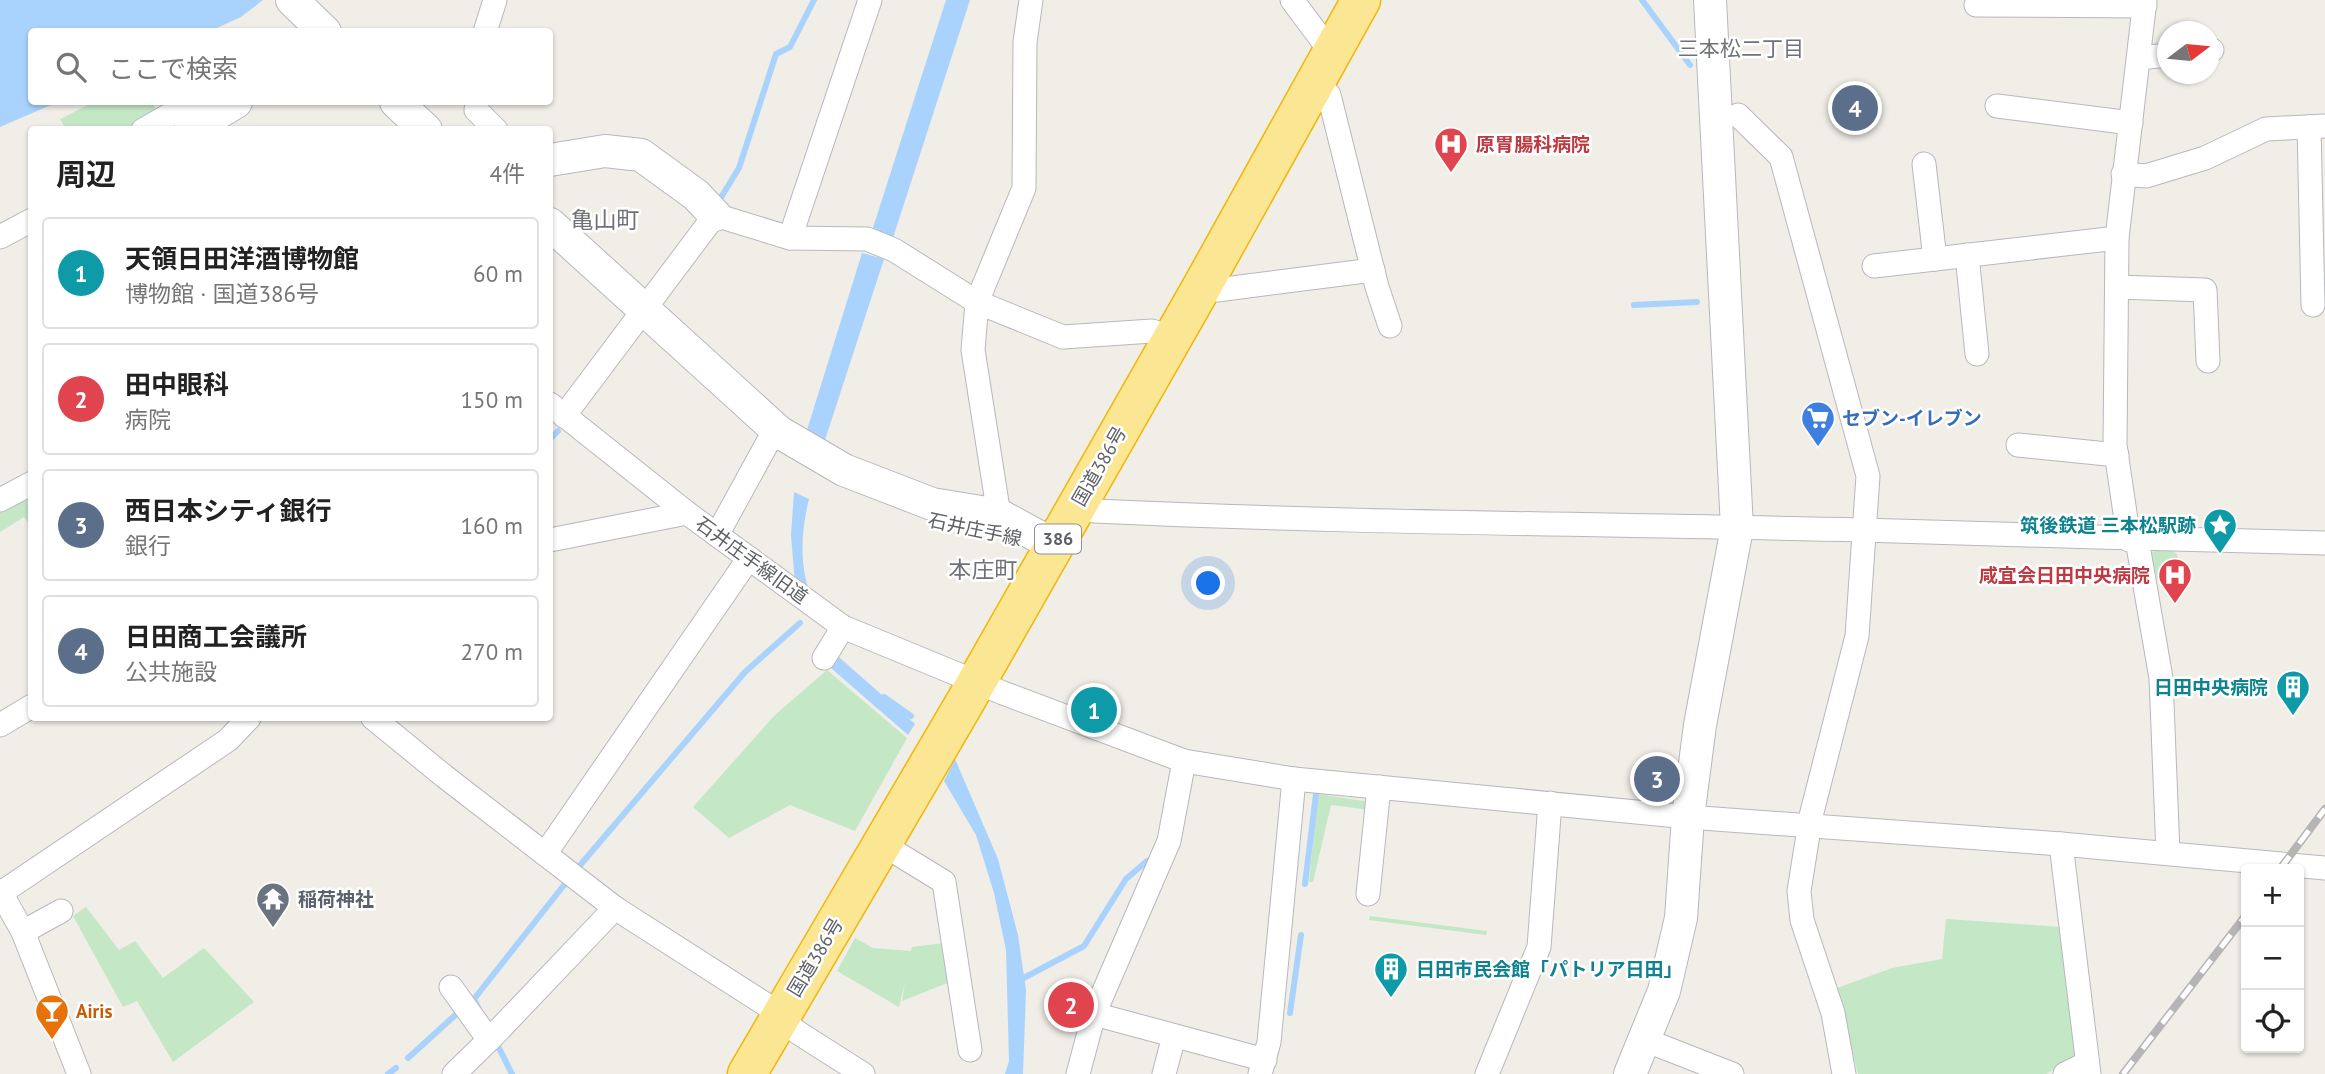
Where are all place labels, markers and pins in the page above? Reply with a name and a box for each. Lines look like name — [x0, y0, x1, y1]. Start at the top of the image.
pin: 4 — [1832, 82, 1878, 134]
hospital icon: 原胃腸科病院 — [1432, 125, 1470, 174]
place label: 原胃腸科病院 — [1476, 132, 1590, 156]
supermarket icon: セブン-イレブン — [1799, 399, 1837, 448]
place label: セブン-イレブン — [1842, 406, 1982, 430]
place icon: 筑後鉄道 三本松駅跡 — [2201, 506, 2239, 555]
place label: 筑後鉄道 三本松駅跡 — [2020, 513, 2196, 537]
hospital icon: 咸宜会日田中央病院 — [2156, 556, 2194, 605]
place label: 咸宜会日田中央病院 — [1979, 563, 2150, 587]
building icon: 日田中央病院 — [2274, 668, 2312, 717]
place label: 日田中央病院 — [2154, 675, 2268, 699]
pin: 1 — [1071, 684, 1117, 736]
pin: 3 — [1634, 753, 1680, 805]
temple icon: 稲荷神社 — [254, 880, 292, 929]
place label: 稲荷神社 — [298, 887, 374, 911]
building icon: 日田市民会館「パトリア日田」 — [1372, 950, 1410, 999]
place label: 日田市民会館「パトリア日田」 — [1416, 957, 1683, 981]
pin: 2 — [1048, 979, 1094, 1031]
bar icon: Airis — [33, 992, 71, 1041]
place label: Airis — [76, 999, 112, 1023]

